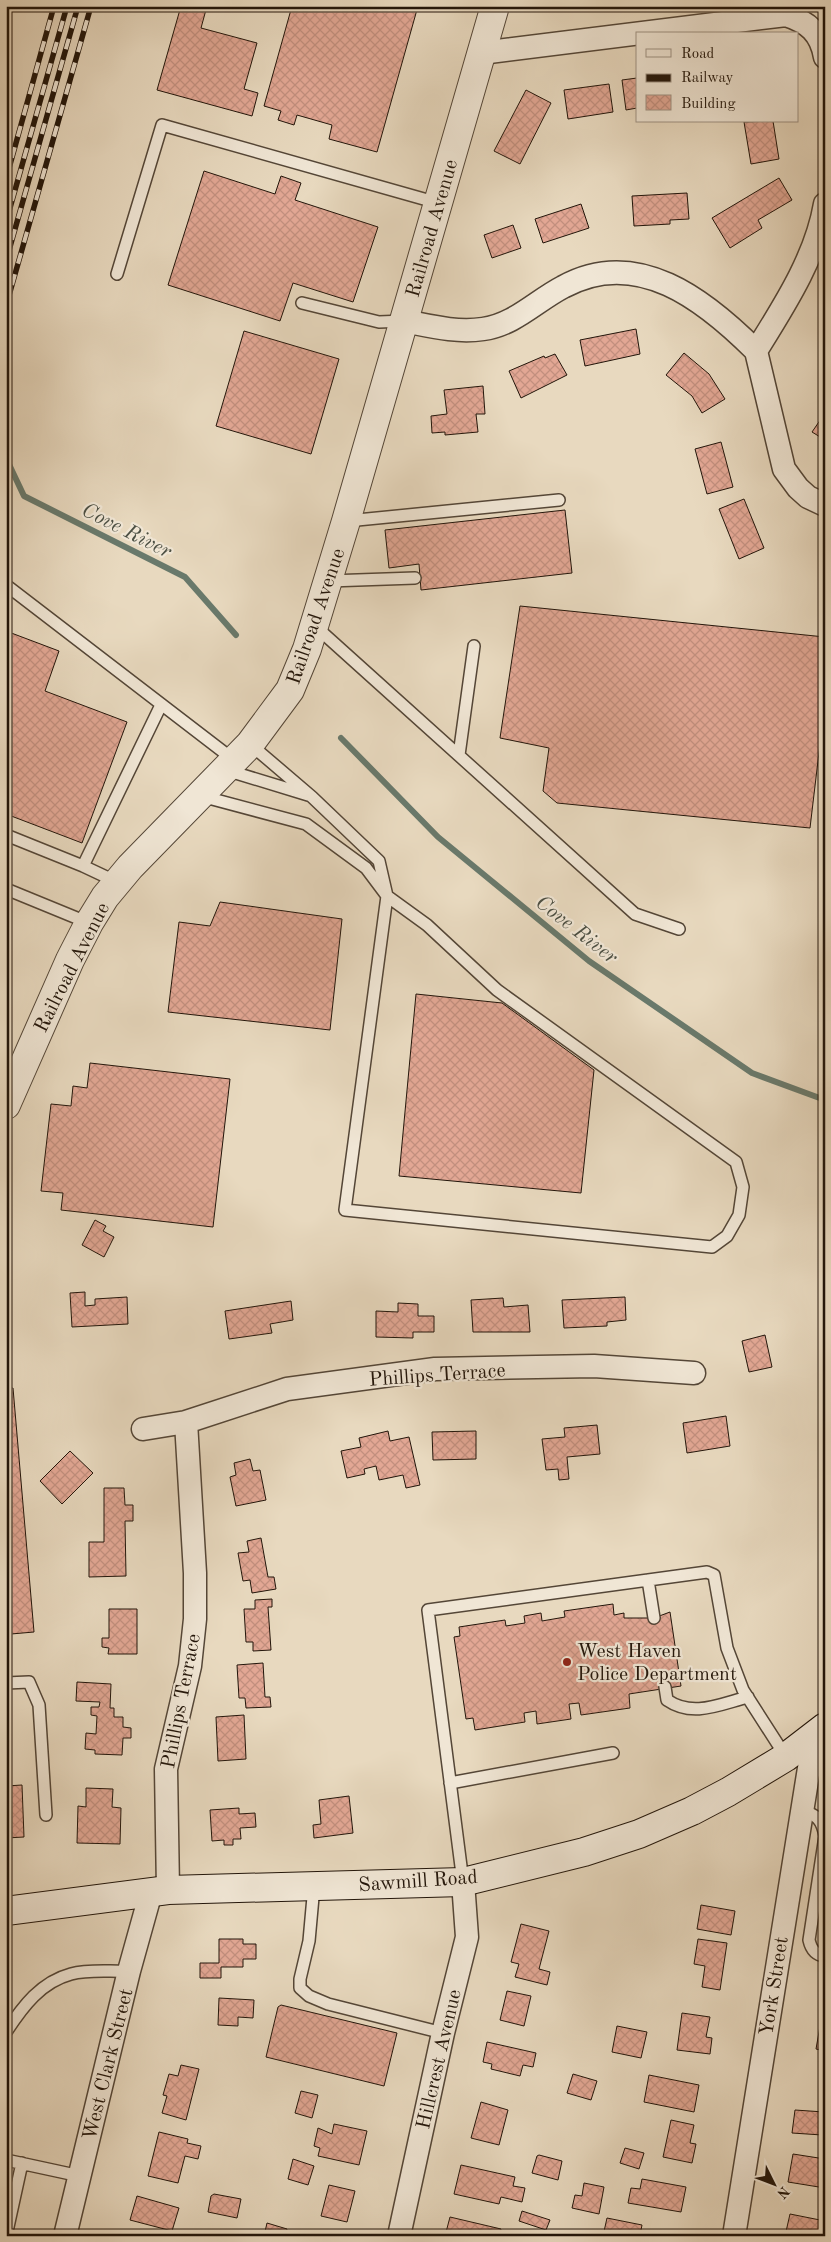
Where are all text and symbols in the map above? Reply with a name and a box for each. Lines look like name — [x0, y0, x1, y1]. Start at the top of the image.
legend — [636, 32, 798, 122]
text: Road — [681, 47, 715, 62]
text: Railway — [681, 71, 734, 86]
text: Building — [681, 97, 736, 112]
street label: Railroad Avenue — [404, 157, 462, 300]
water label: Cove River — [78, 500, 175, 563]
street label: Railroad Avenue — [284, 546, 350, 687]
water label: Cove River — [531, 892, 622, 969]
street label: Railroad Avenue — [32, 900, 114, 1036]
street label: Phillips Terrace — [368, 1361, 506, 1391]
street label: Phillips Terrace — [159, 1632, 205, 1771]
place label: West Haven Police Department — [577, 1642, 737, 1685]
marker: West Haven Police Department — [561, 1656, 573, 1668]
street label: Sawmill Road — [358, 1868, 478, 1896]
street label: York Street — [757, 1935, 793, 2037]
street label: West Clark Street — [80, 1986, 137, 2142]
street label: Hillcrest Avenue — [414, 1988, 466, 2131]
north arrow — [748, 2160, 798, 2210]
text: N — [774, 2183, 792, 2201]

